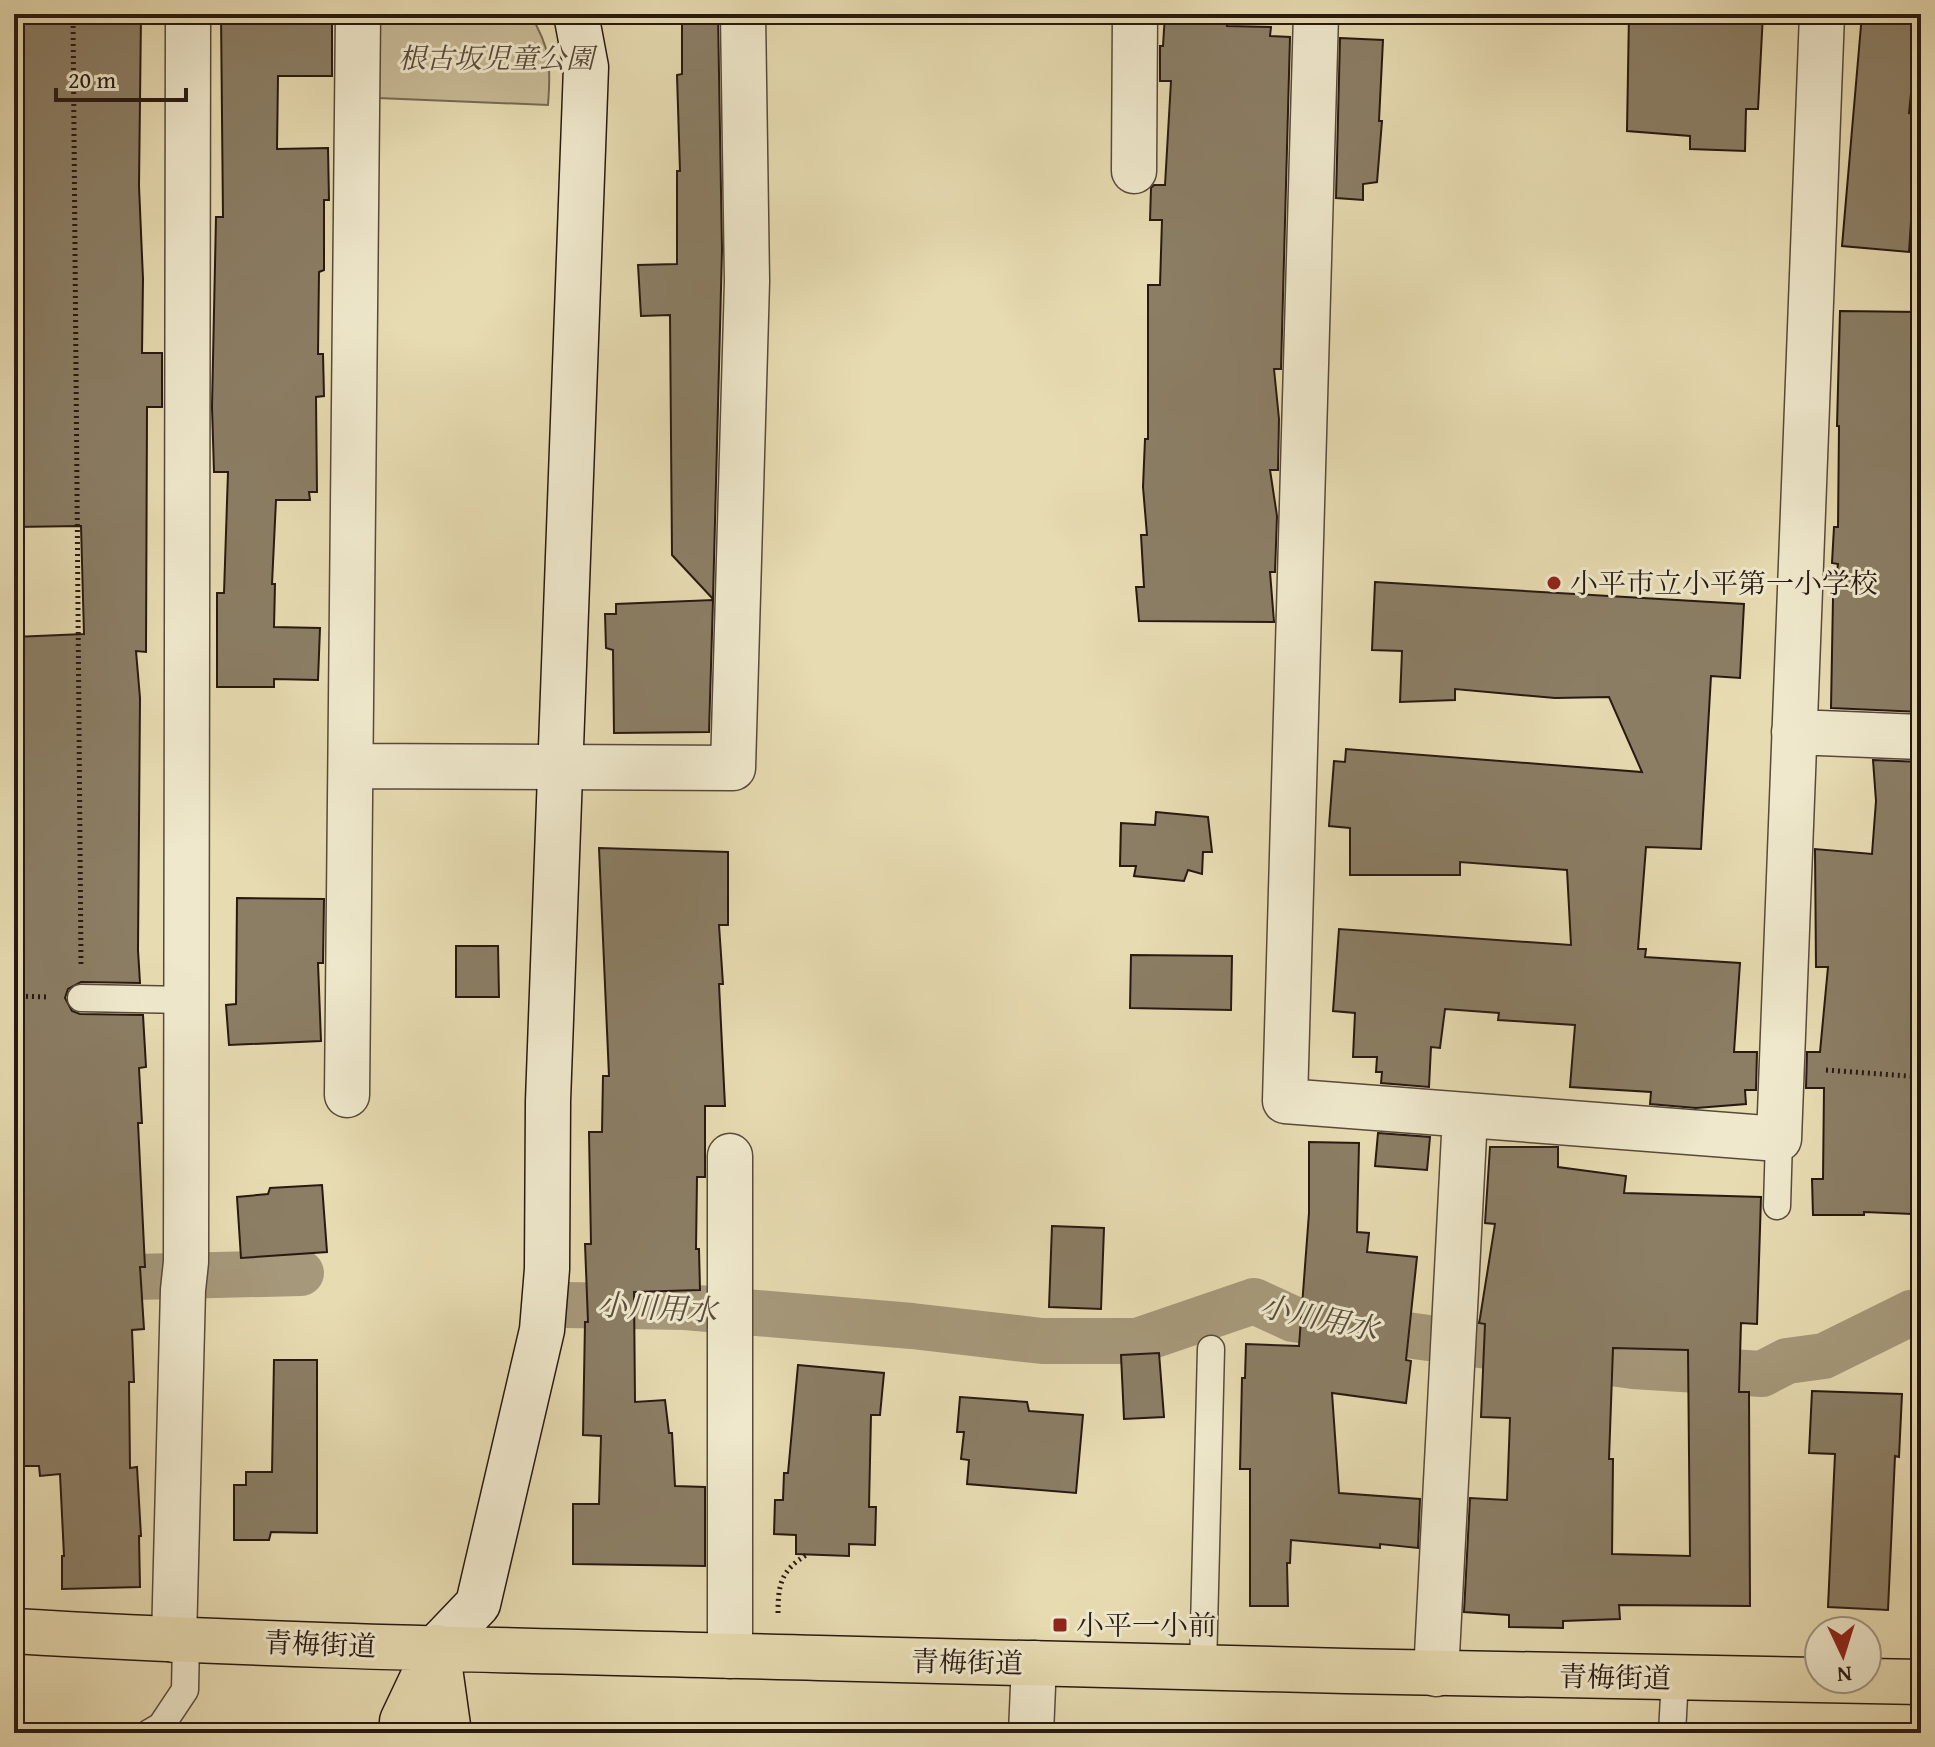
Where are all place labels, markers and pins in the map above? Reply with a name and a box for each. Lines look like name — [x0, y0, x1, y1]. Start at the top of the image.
place label: 小平市立小平第一小学校 — [1570, 562, 1878, 603]
marker: 小平市立小平第一小学校 — [1545, 574, 1563, 592]
place label: 小平一小前 — [1076, 1604, 1216, 1645]
marker: 小平一小前 — [1051, 1616, 1069, 1634]

